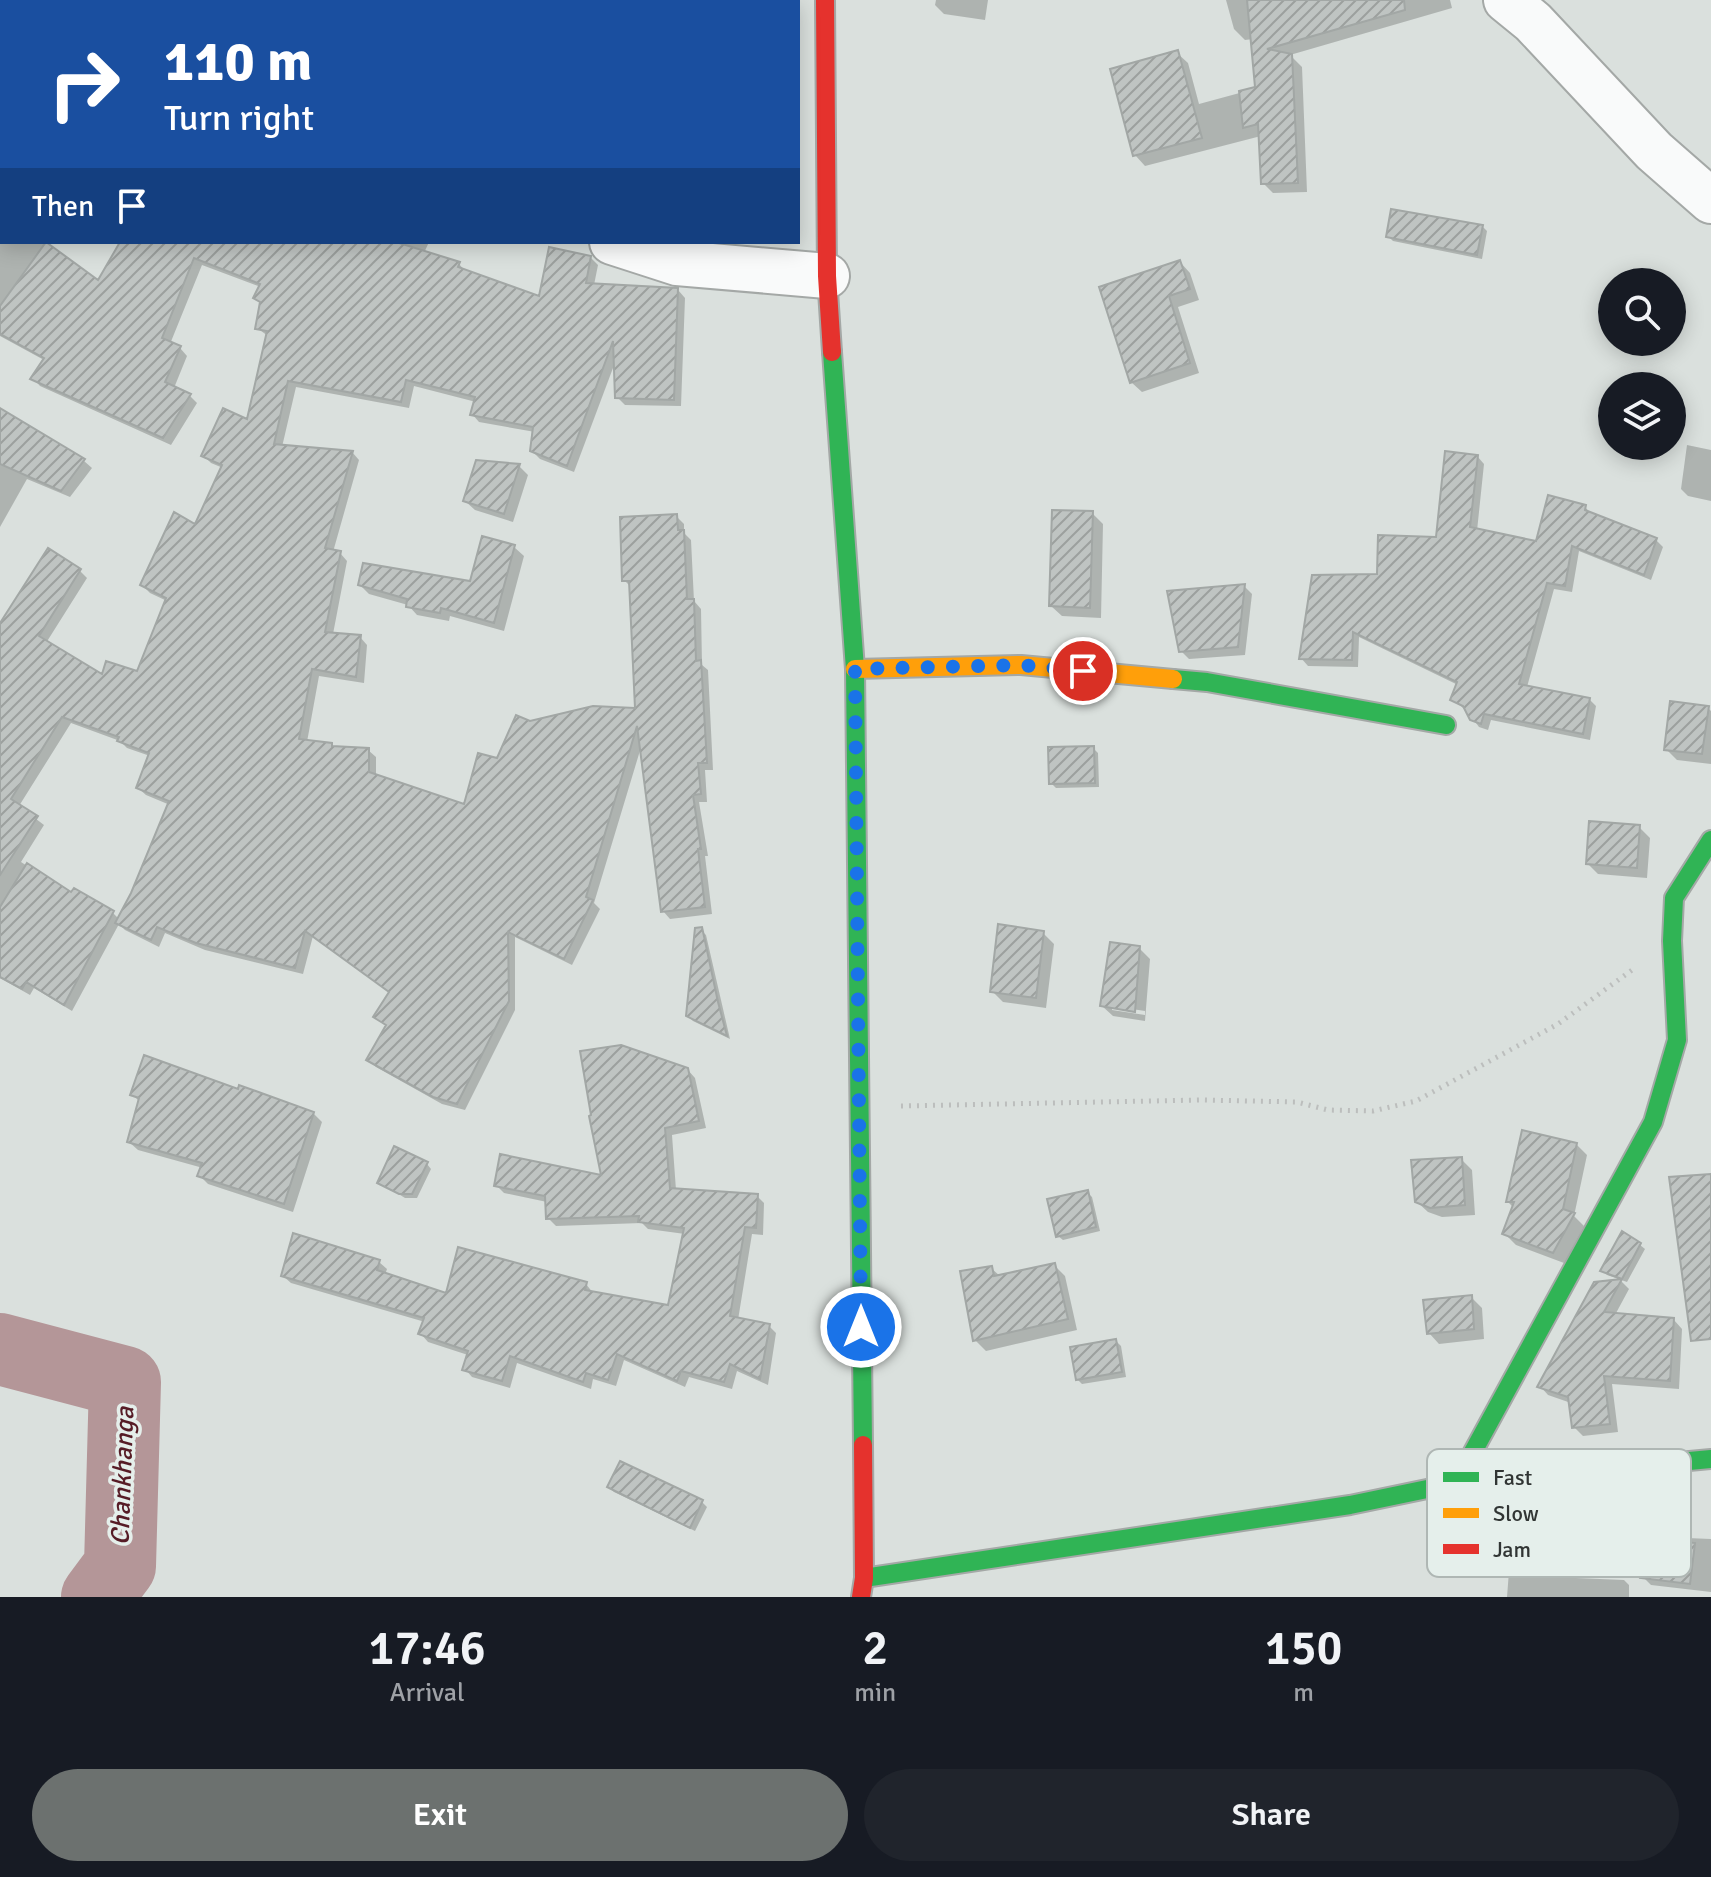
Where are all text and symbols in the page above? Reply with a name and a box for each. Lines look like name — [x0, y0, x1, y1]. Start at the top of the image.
text: 110 m — [164, 27, 312, 96]
icon: right — [32, 32, 136, 136]
text: Turn right — [164, 96, 314, 141]
icon: arrive — [110, 184, 154, 228]
text: Then — [32, 188, 94, 225]
map controls — [1598, 268, 1686, 460]
button: search — [1598, 268, 1686, 356]
button: layers — [1598, 372, 1686, 460]
pin — [1049, 637, 1117, 705]
icon: arrive — [1061, 649, 1105, 693]
position arrow — [819, 1285, 903, 1369]
water label: Chankhanga — [105, 1405, 141, 1546]
legend — [1427, 1449, 1691, 1577]
text: Fast — [1493, 1464, 1533, 1491]
text: Slow — [1493, 1500, 1539, 1527]
text: Jam — [1493, 1536, 1531, 1563]
text: 17:46 — [369, 1619, 486, 1678]
text: 2 — [862, 1619, 888, 1678]
text: 150 — [1265, 1619, 1342, 1678]
text: Arrival — [390, 1677, 465, 1709]
text: min — [854, 1677, 896, 1709]
text: m — [1293, 1677, 1314, 1709]
button: Exit — [32, 1769, 848, 1861]
button: Share — [864, 1769, 1679, 1861]

